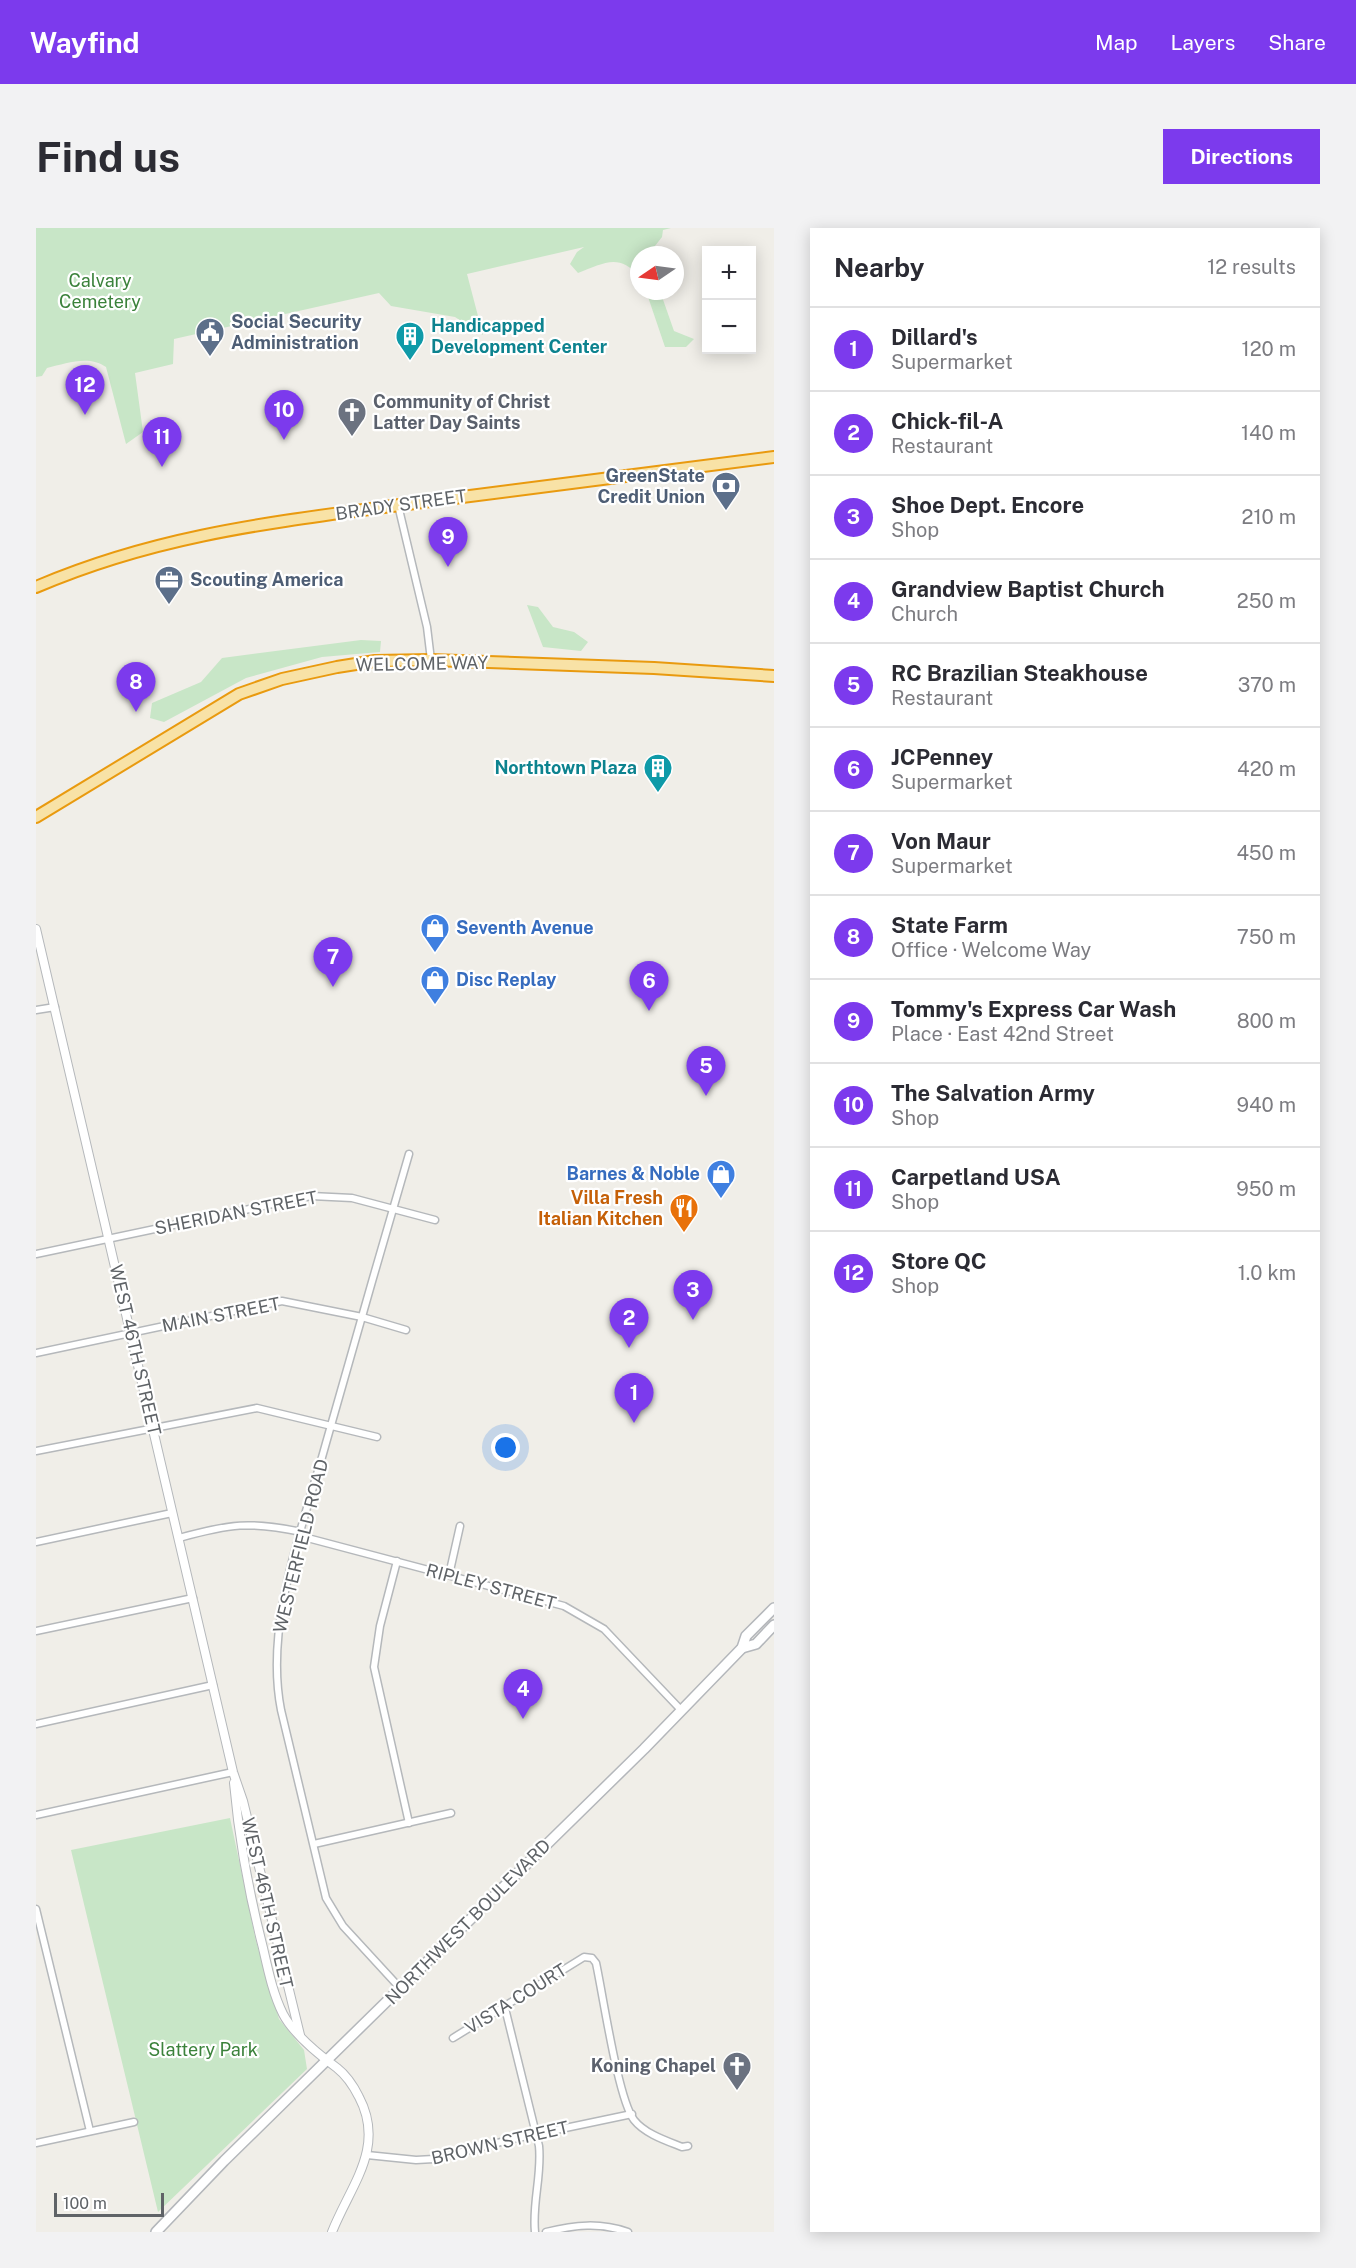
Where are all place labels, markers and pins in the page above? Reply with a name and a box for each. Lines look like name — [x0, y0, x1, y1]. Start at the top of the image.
place label: Social Security Administration — [231, 311, 362, 353]
place label: Handicapped Development Center — [431, 315, 608, 357]
public building icon: Social Security Administration — [194, 316, 226, 358]
building icon: Handicapped Development Center — [394, 320, 426, 362]
pin: 12 — [65, 366, 104, 415]
pin: 10 — [264, 390, 304, 440]
place label: Community of Christ Latter Day Saints — [373, 391, 550, 433]
church icon: Community of Christ Latter Day Saints — [336, 396, 368, 438]
pin: 11 — [142, 418, 182, 467]
place label: GreenState Credit Union — [597, 465, 705, 507]
bank icon: GreenState Credit Union — [710, 470, 742, 512]
pin: 9 — [428, 518, 468, 567]
office icon: Scouting America — [153, 564, 185, 606]
place label: Scouting America — [190, 569, 343, 590]
pin: 8 — [116, 662, 156, 712]
building icon: Northtown Plaza — [642, 752, 674, 794]
place label: Northtown Plaza — [494, 757, 637, 778]
shop icon: Seventh Avenue — [419, 912, 451, 954]
place label: Seventh Avenue — [456, 917, 594, 938]
pin: 7 — [314, 938, 352, 987]
pin: 6 — [630, 962, 668, 1011]
shop icon: Disc Replay — [419, 964, 451, 1006]
place label: Disc Replay — [456, 969, 556, 990]
pin: 5 — [686, 1046, 726, 1096]
shop icon: Barnes & Noble — [705, 1158, 737, 1200]
place label: Barnes & Noble — [567, 1163, 700, 1184]
place label: Villa Fresh Italian Kitchen — [538, 1187, 663, 1229]
restaurant icon: Villa Fresh Italian Kitchen — [668, 1192, 700, 1234]
pin: 3 — [674, 1270, 712, 1320]
pin: 2 — [610, 1298, 648, 1348]
pin: 1 — [614, 1374, 654, 1423]
pin: 4 — [504, 1670, 542, 1719]
church icon: Koning Chapel — [721, 2050, 753, 2092]
place label: Koning Chapel — [591, 2055, 716, 2076]

